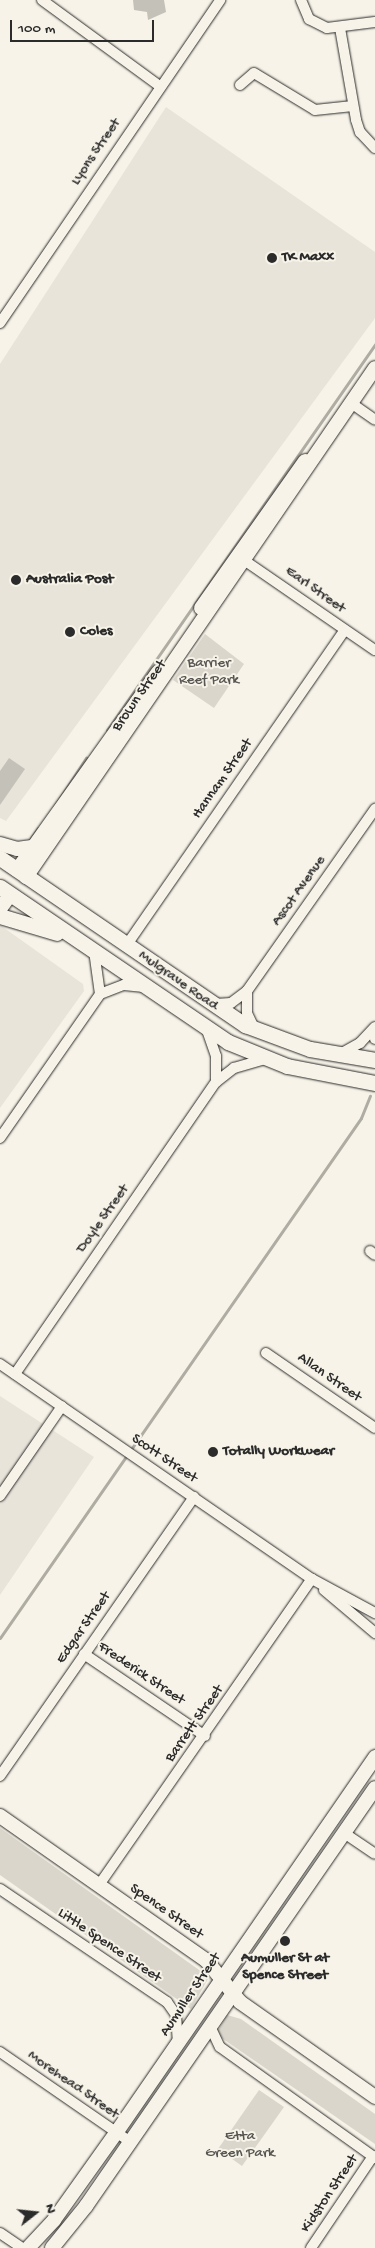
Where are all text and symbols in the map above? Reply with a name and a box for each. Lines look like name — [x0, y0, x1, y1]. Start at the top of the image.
scale bar — [12, 10, 156, 42]
text: 100 m — [18, 20, 55, 38]
street label: Lyons Street — [67, 115, 125, 189]
place label: TK Maxx — [282, 249, 334, 267]
marker: TK Maxx — [266, 252, 278, 264]
street label: Earl Street — [281, 563, 349, 617]
place label: Australia Post — [26, 571, 113, 589]
marker: Australia Post — [10, 574, 22, 586]
place label: Coles — [80, 623, 112, 641]
marker: Coles — [64, 626, 76, 638]
park label: Barrier Reef Park — [179, 654, 239, 689]
street label: Brown Street — [109, 657, 171, 735]
street label: Hannam Street — [189, 735, 257, 823]
street label: Ascot Avenue — [268, 852, 330, 930]
street label: Mulgrave Road — [135, 947, 221, 1015]
street label: Doyle Street — [73, 1181, 133, 1257]
street label: Allan Street — [293, 1349, 365, 1407]
street label: Scott Street — [128, 1430, 200, 1488]
place label: Totally Workwear — [223, 1443, 334, 1461]
marker: Totally Workwear — [207, 1446, 219, 1458]
street label: Edgar Street — [53, 1588, 115, 1668]
street label: Frederick Street — [94, 1638, 188, 1710]
street label: Barrett Street — [162, 1682, 228, 1766]
street label: Spence Street — [126, 1880, 206, 1944]
street label: Little Spence Street — [54, 1905, 164, 1987]
marker: Aumuller St at Spence Street — [279, 1935, 291, 1947]
place label: Aumuller St at Spence Street — [241, 1949, 329, 1984]
street label: Aumuller Street — [156, 1950, 226, 2040]
street label: Morehead Street — [24, 2047, 122, 2123]
park label: Etta Green Park — [205, 2127, 275, 2162]
street label: Kidston Street — [297, 2151, 363, 2237]
north arrow — [10, 2188, 60, 2238]
text: N — [40, 2202, 59, 2215]

